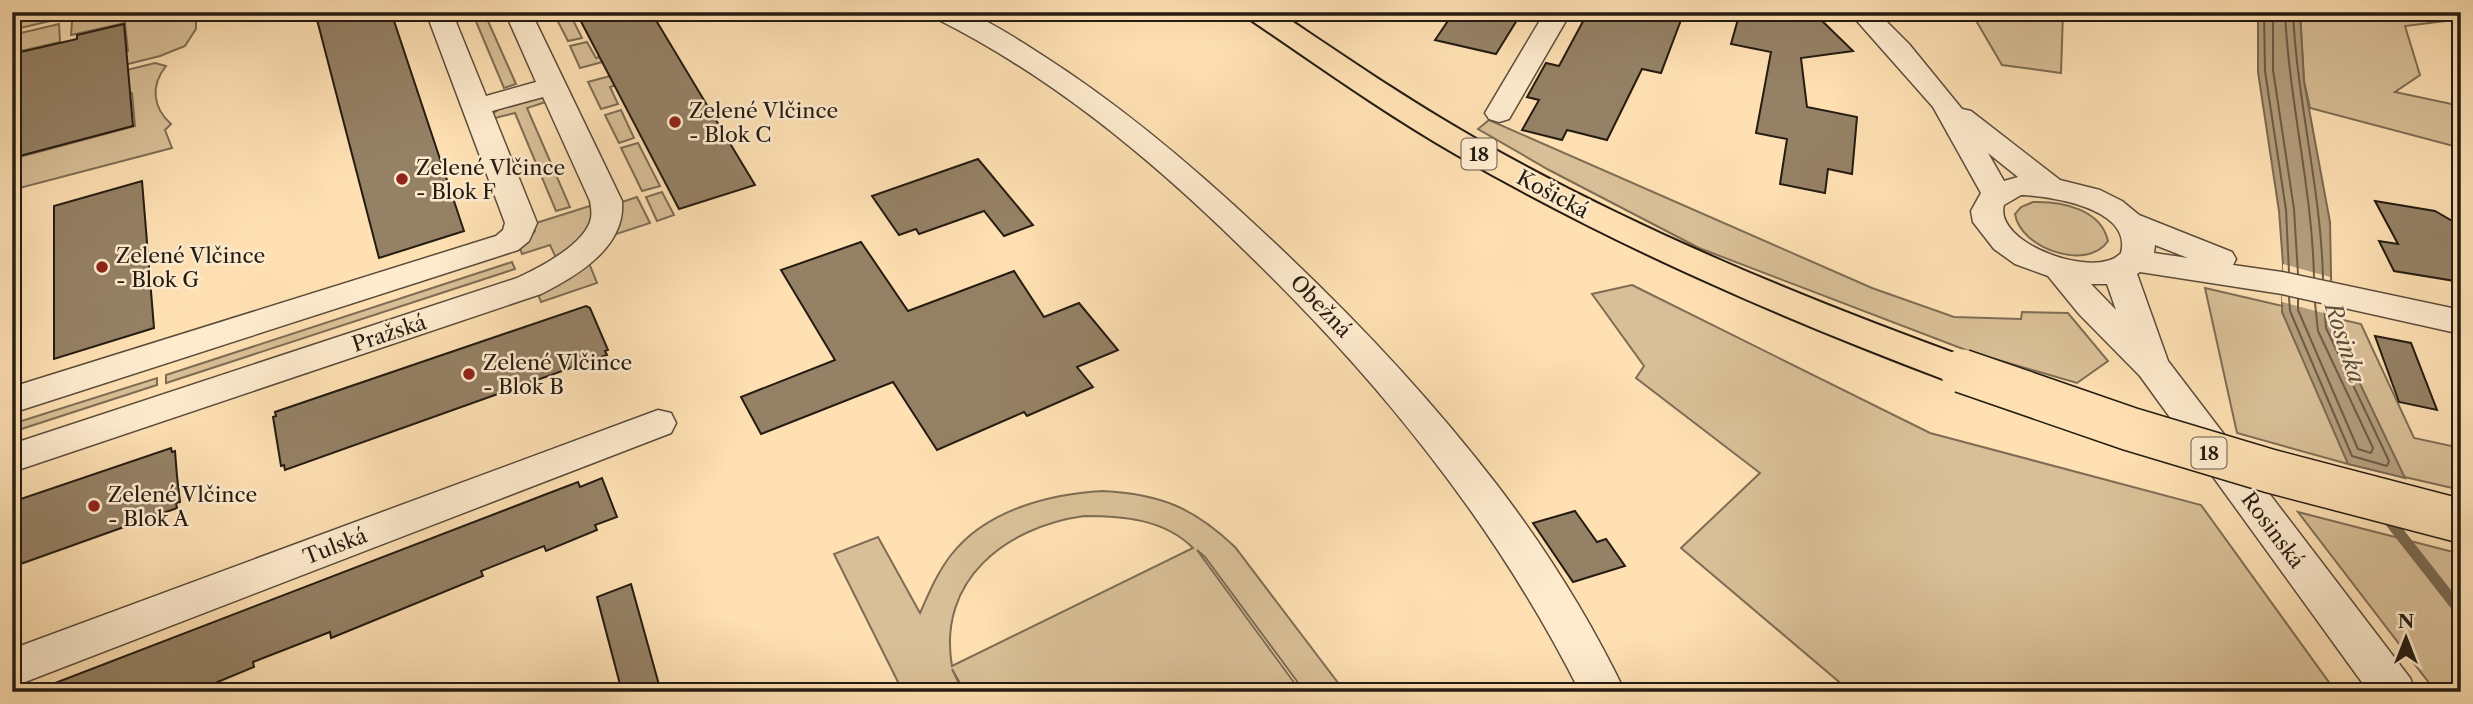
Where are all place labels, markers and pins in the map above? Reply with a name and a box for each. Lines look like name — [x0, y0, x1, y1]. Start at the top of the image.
place label: Zelené Vlčince - Blok C — [689, 98, 838, 147]
marker: Zelené Vlčince - Blok C — [667, 114, 683, 130]
place label: Zelené Vlčince - Blok F — [416, 155, 565, 204]
marker: Zelené Vlčince - Blok F — [394, 171, 410, 187]
place label: Zelené Vlčince - Blok G — [116, 243, 265, 292]
marker: Zelené Vlčince - Blok G — [94, 259, 110, 275]
place label: Zelené Vlčince - Blok B — [483, 350, 632, 399]
marker: Zelené Vlčince - Blok B — [461, 366, 477, 382]
place label: Zelené Vlčince - Blok A — [108, 482, 257, 531]
marker: Zelené Vlčince - Blok A — [86, 498, 102, 514]

